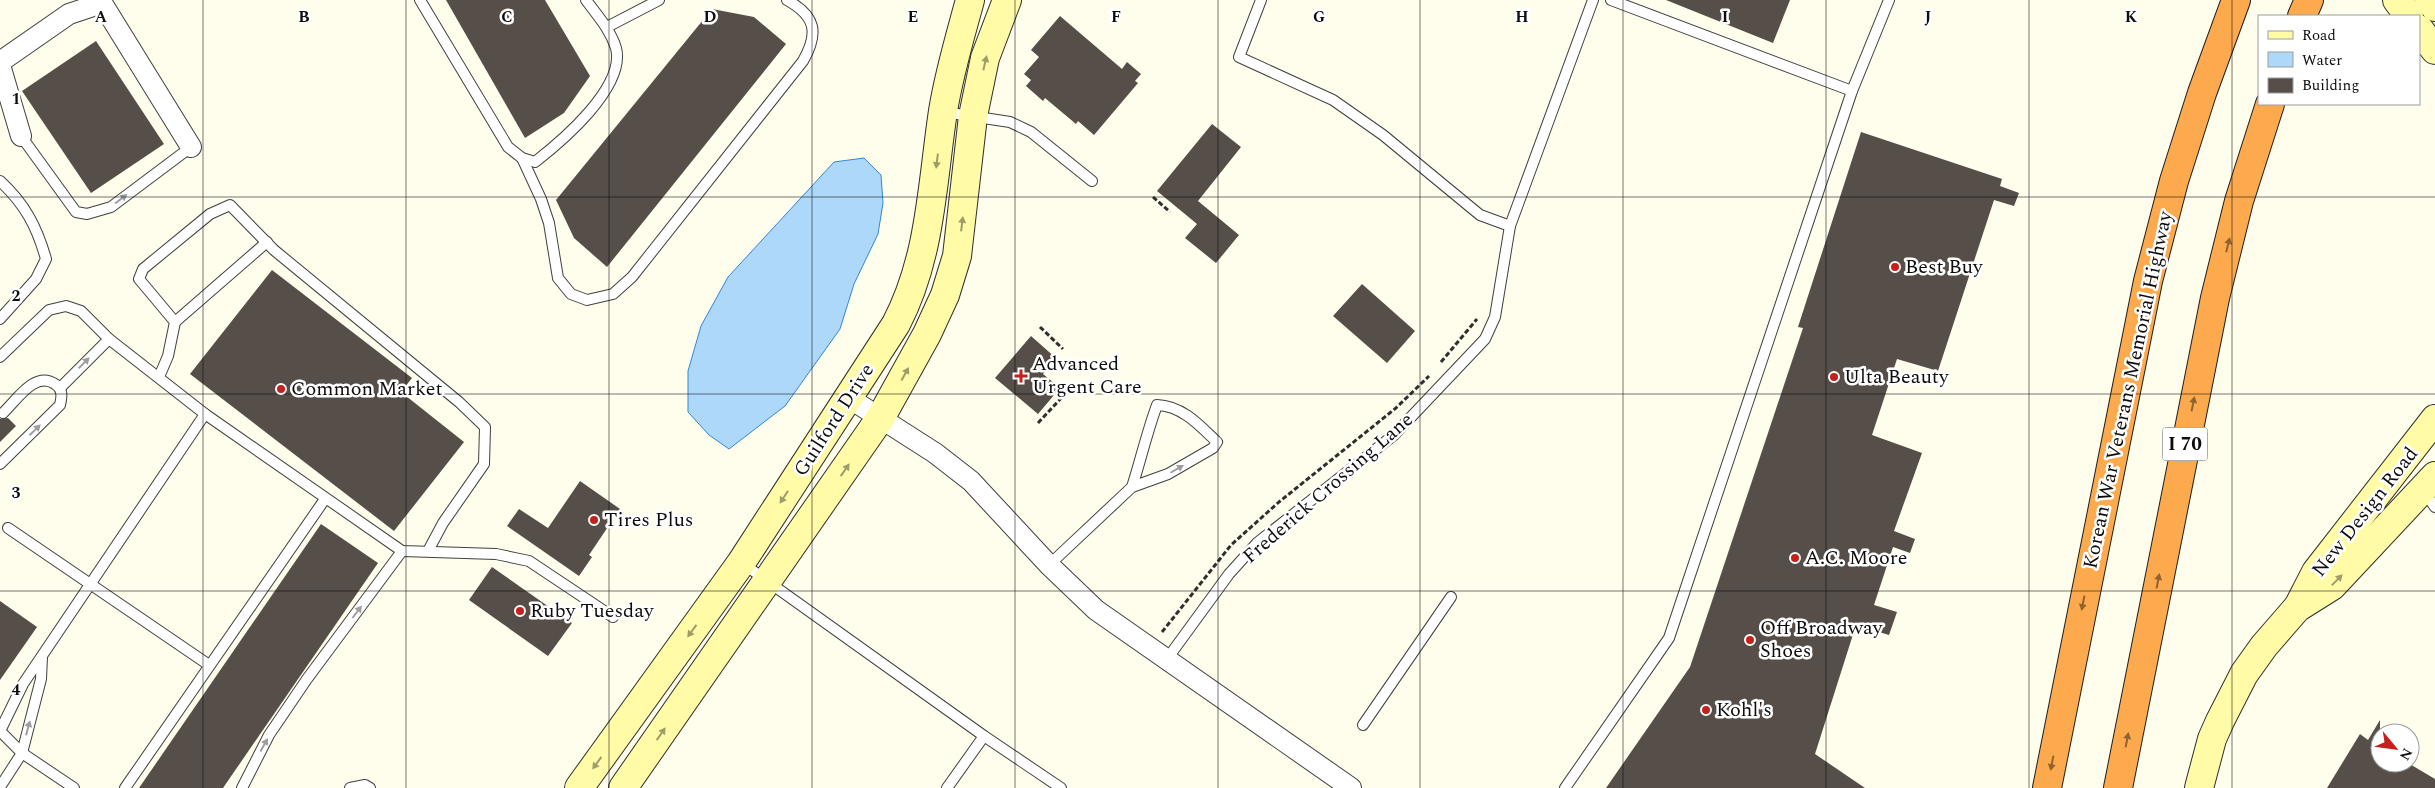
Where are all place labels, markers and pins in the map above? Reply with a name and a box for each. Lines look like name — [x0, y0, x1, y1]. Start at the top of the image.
place label: Best Buy — [1905, 252, 1984, 282]
marker: Best Buy — [1889, 261, 1901, 273]
place label: Advanced Urgent Care — [1032, 349, 1142, 402]
place label: Ulta Beauty — [1844, 362, 1950, 392]
marker: Advanced Urgent Care — [1014, 369, 1028, 383]
marker: Ulta Beauty — [1828, 371, 1840, 383]
place label: Common Market — [291, 374, 443, 404]
marker: Common Market — [275, 383, 287, 395]
place label: Tires Plus — [604, 505, 694, 535]
marker: Tires Plus — [588, 514, 600, 526]
place label: A.C. Moore — [1805, 543, 1907, 573]
marker: A.C. Moore — [1789, 552, 1801, 564]
place label: Ruby Tuesday — [530, 596, 655, 626]
marker: Ruby Tuesday — [514, 605, 526, 617]
place label: Off Broadway Shoes — [1760, 613, 1884, 666]
marker: Off Broadway Shoes — [1744, 634, 1756, 646]
place label: Kohl's — [1716, 695, 1772, 725]
marker: Kohl's — [1700, 704, 1712, 716]

